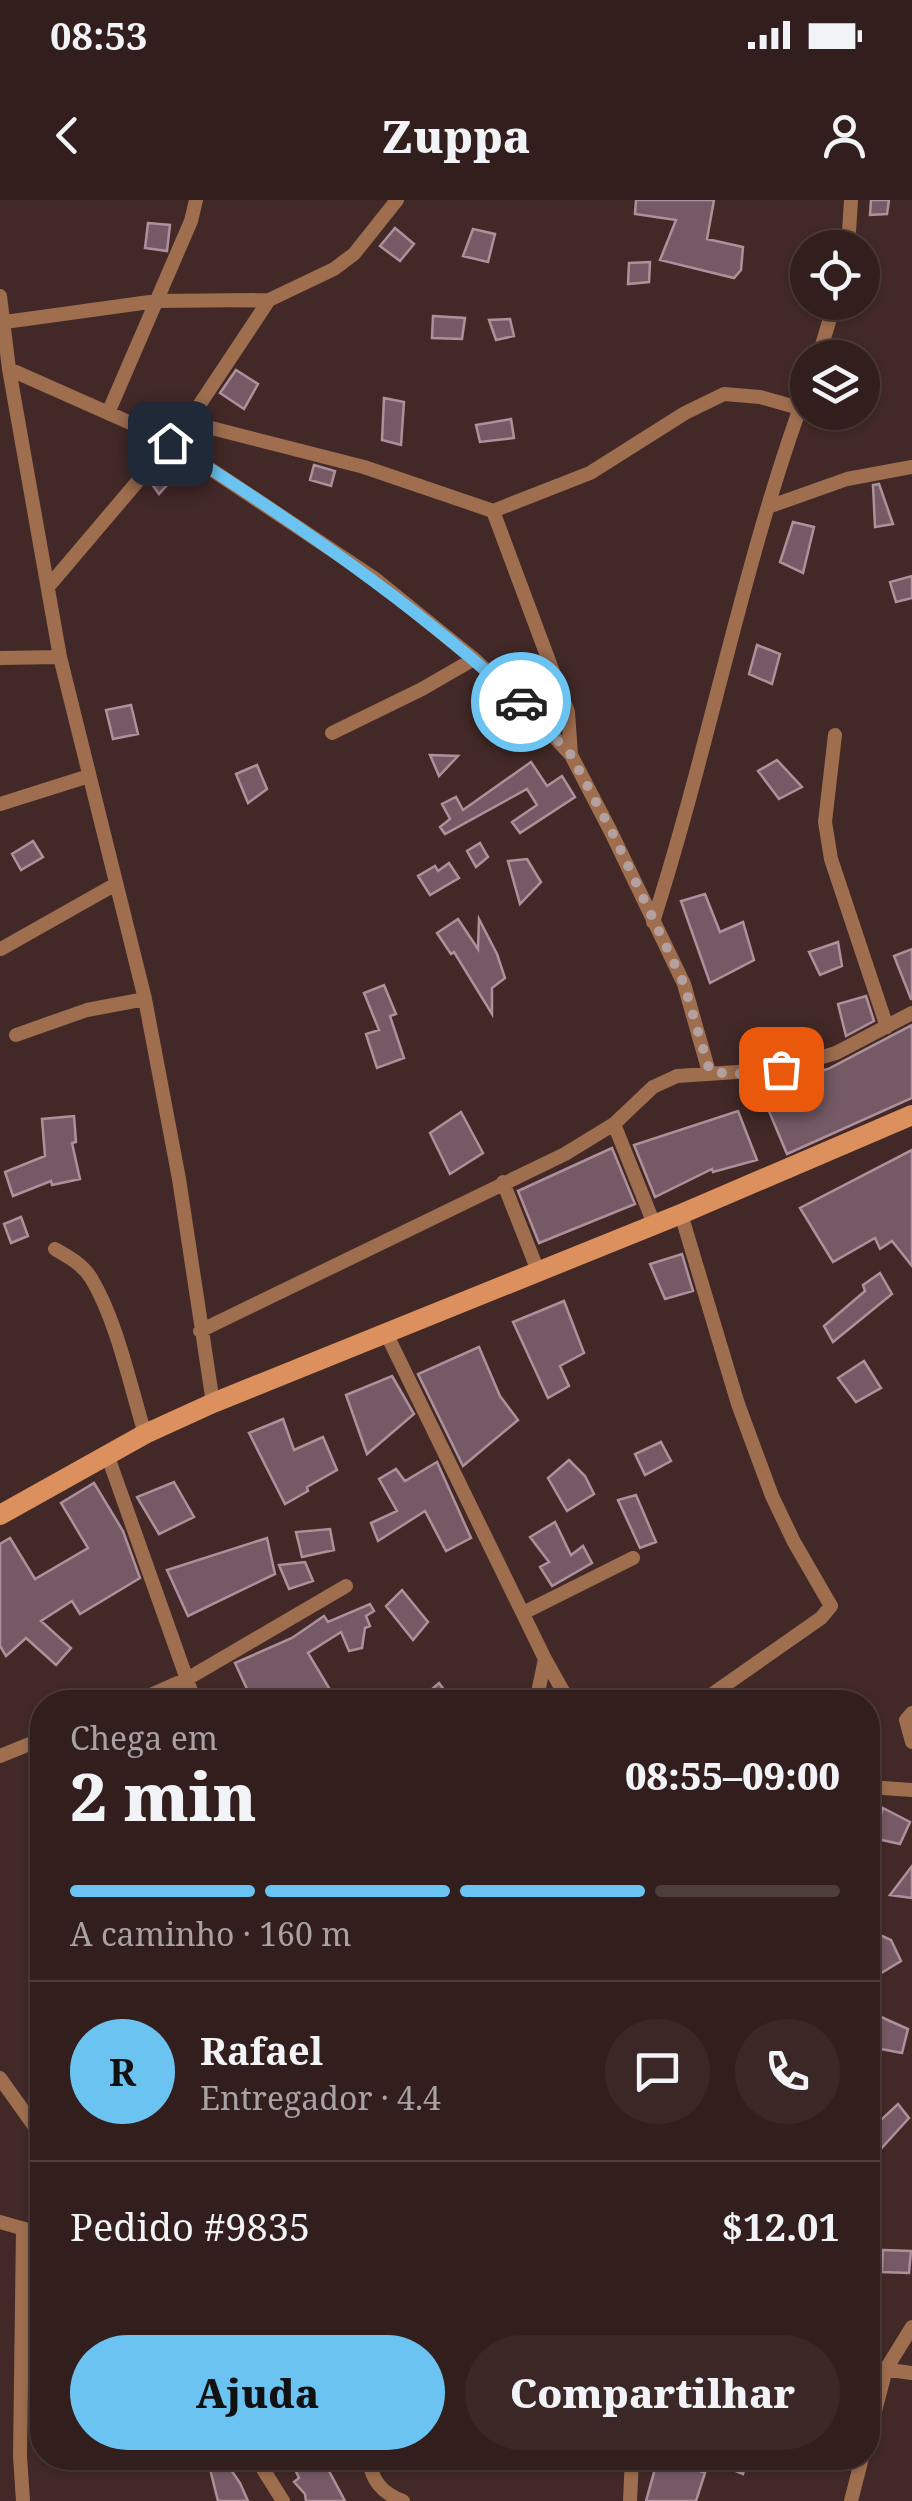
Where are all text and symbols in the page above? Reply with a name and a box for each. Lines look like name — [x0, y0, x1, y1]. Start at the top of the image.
text: 08:53 — [50, 9, 147, 61]
text: Zuppa — [382, 105, 530, 166]
icon: back — [40, 108, 95, 163]
icon: person — [817, 108, 872, 163]
map controls — [790, 230, 880, 430]
button: locate — [790, 230, 880, 320]
button: layers — [790, 340, 880, 430]
pin — [128, 401, 213, 486]
icon: home — [143, 416, 198, 471]
courier — [471, 652, 571, 752]
icon: car — [494, 675, 549, 730]
pin — [739, 1027, 824, 1112]
icon: bag — [754, 1042, 809, 1097]
text: Chega em — [70, 1716, 218, 1759]
text: 08:55–09:00 — [625, 1749, 840, 1801]
text: 2 min — [70, 1752, 257, 1840]
text: A caminho · 160 m — [70, 1912, 351, 1955]
button: chat — [605, 2019, 710, 2124]
button: phone — [735, 2019, 840, 2124]
text: Rafael — [200, 2024, 323, 2076]
text: R — [109, 2045, 136, 2097]
text: Entregador · 4.4 — [200, 2076, 441, 2119]
text: Pedido #9835 — [70, 2200, 310, 2252]
text: $12.01 — [721, 2200, 840, 2252]
button: Ajuda — [70, 2335, 445, 2450]
button: Compartilhar — [465, 2335, 840, 2450]

